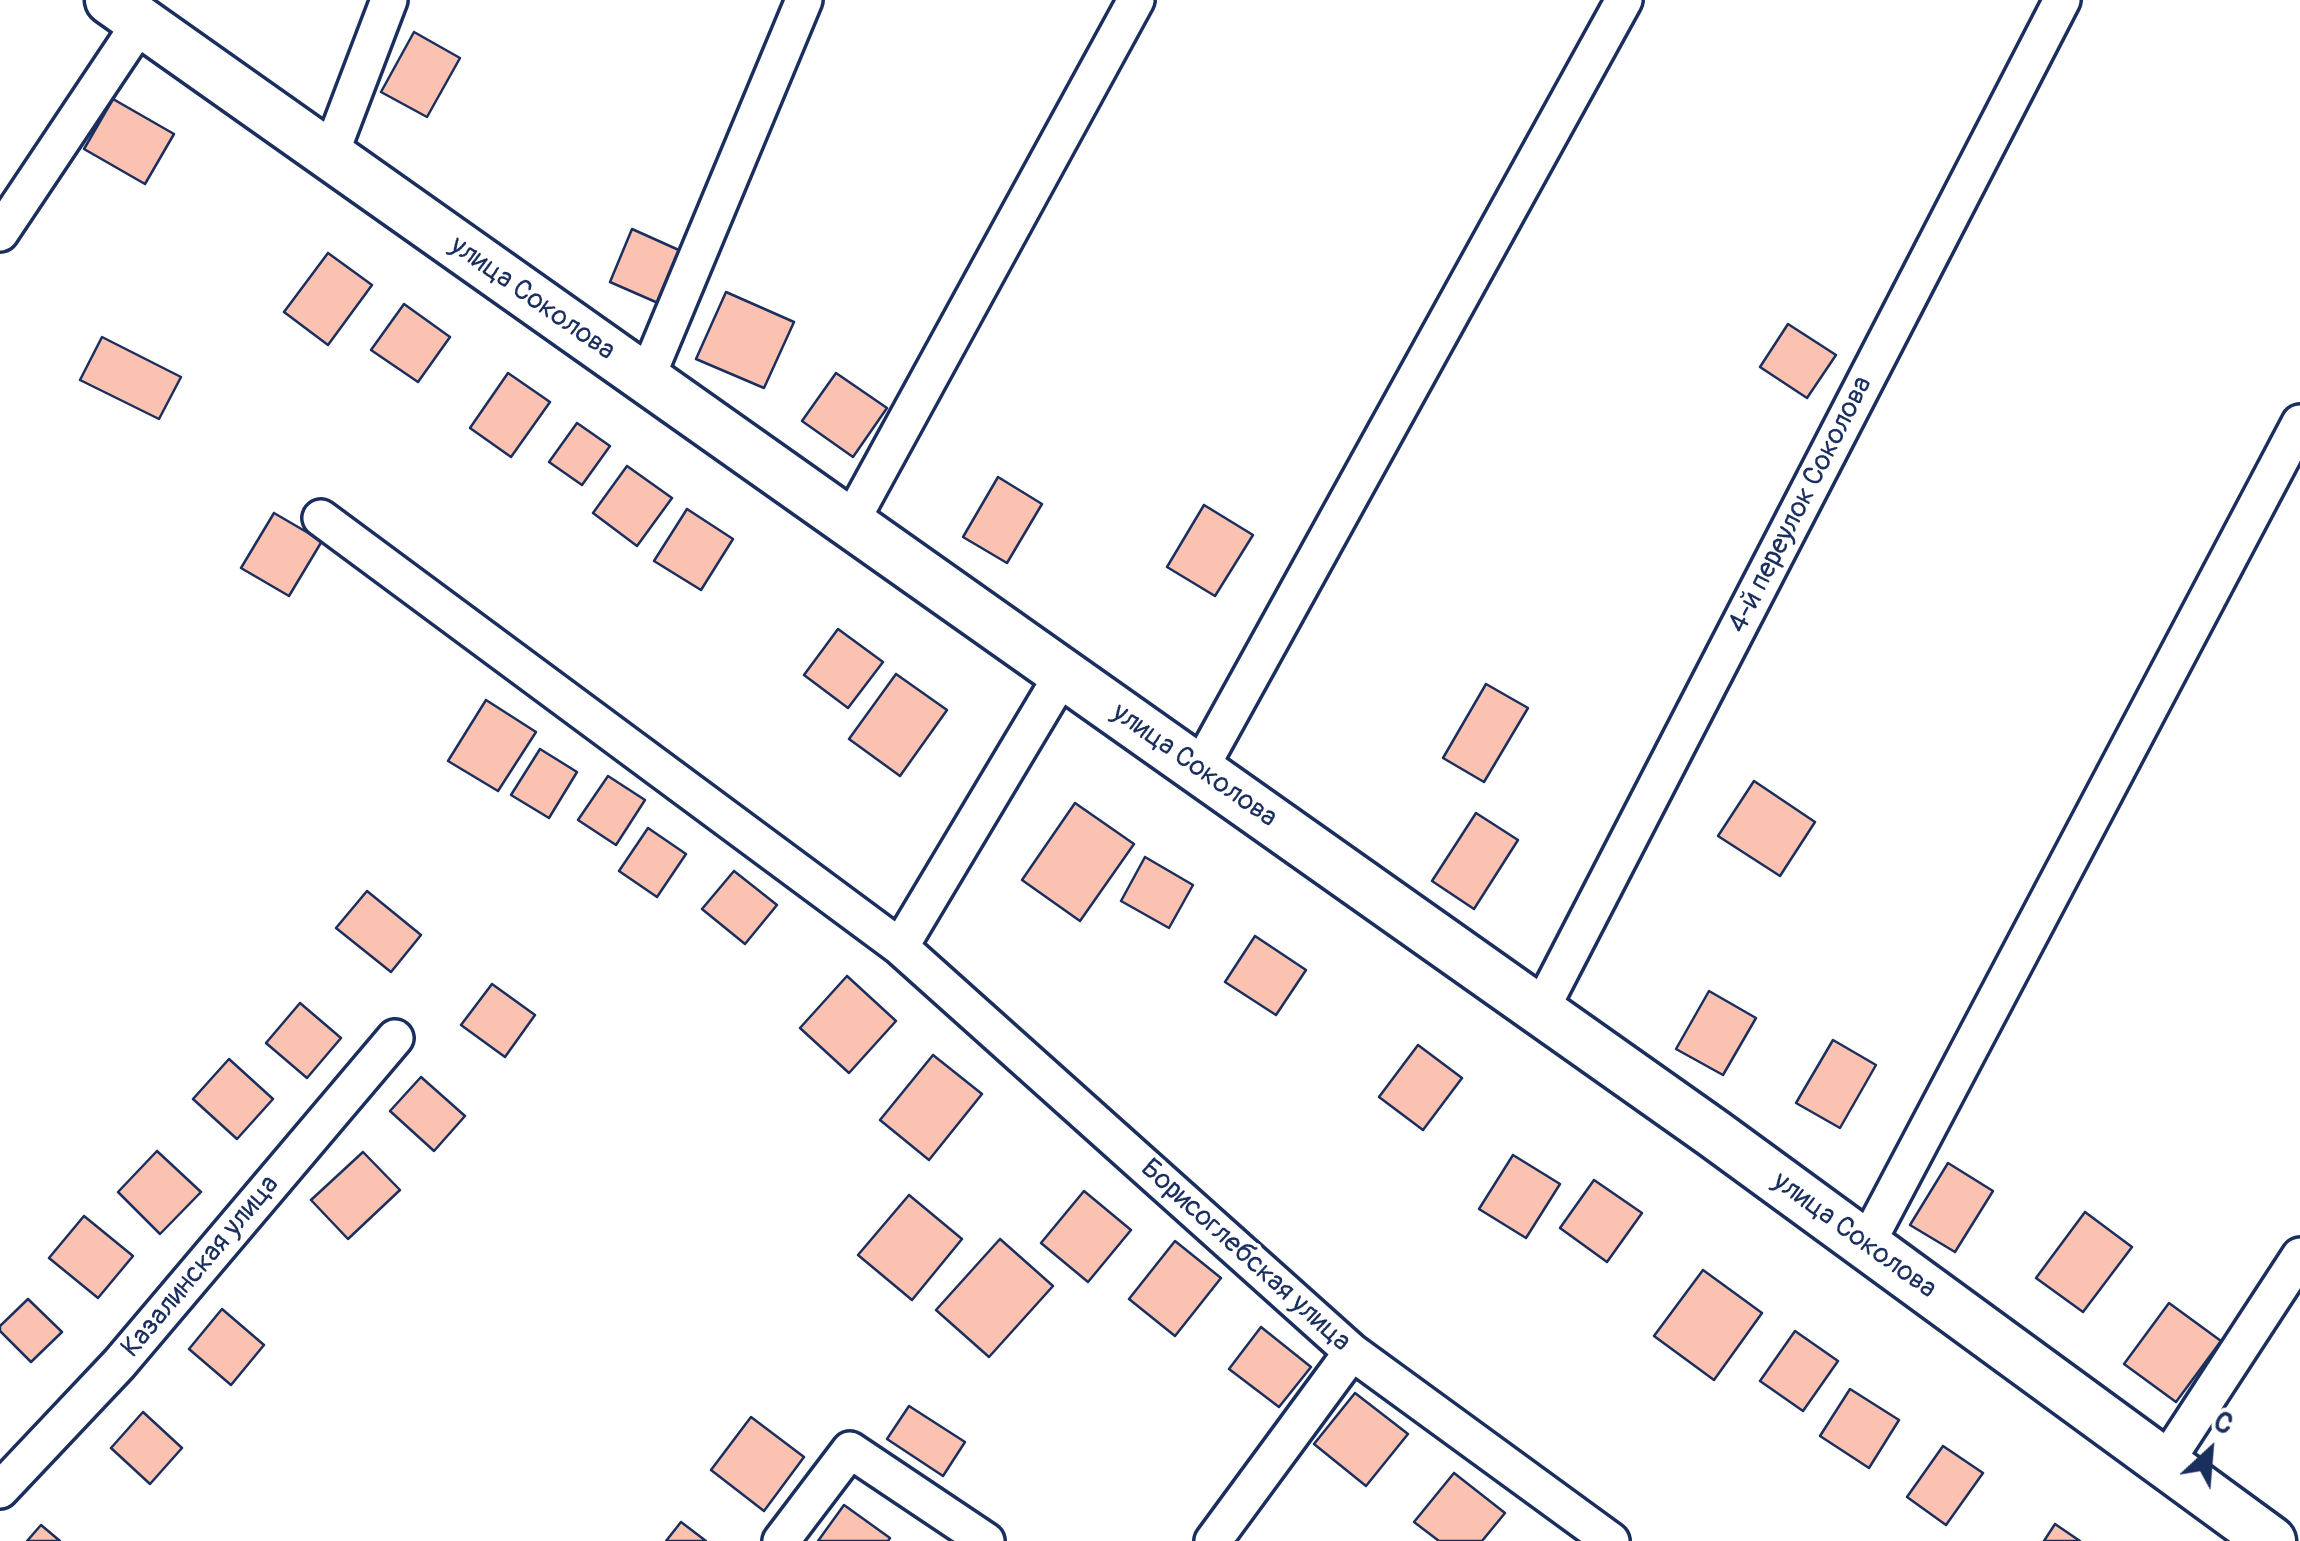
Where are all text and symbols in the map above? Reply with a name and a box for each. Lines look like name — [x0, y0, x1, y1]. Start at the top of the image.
street label: улица Соколова — [443, 230, 621, 368]
street label: 4-й переулок Соколова — [1722, 371, 1880, 639]
street label: улица Соколова — [1105, 697, 1283, 835]
street label: Борисоглебская улица — [1133, 1153, 1357, 1359]
street label: улица Соколова — [1766, 1165, 1942, 1307]
street label: Казалинская улица — [115, 1169, 287, 1365]
north arrow — [2160, 1401, 2260, 1501]
text: С — [2208, 1404, 2239, 1443]

